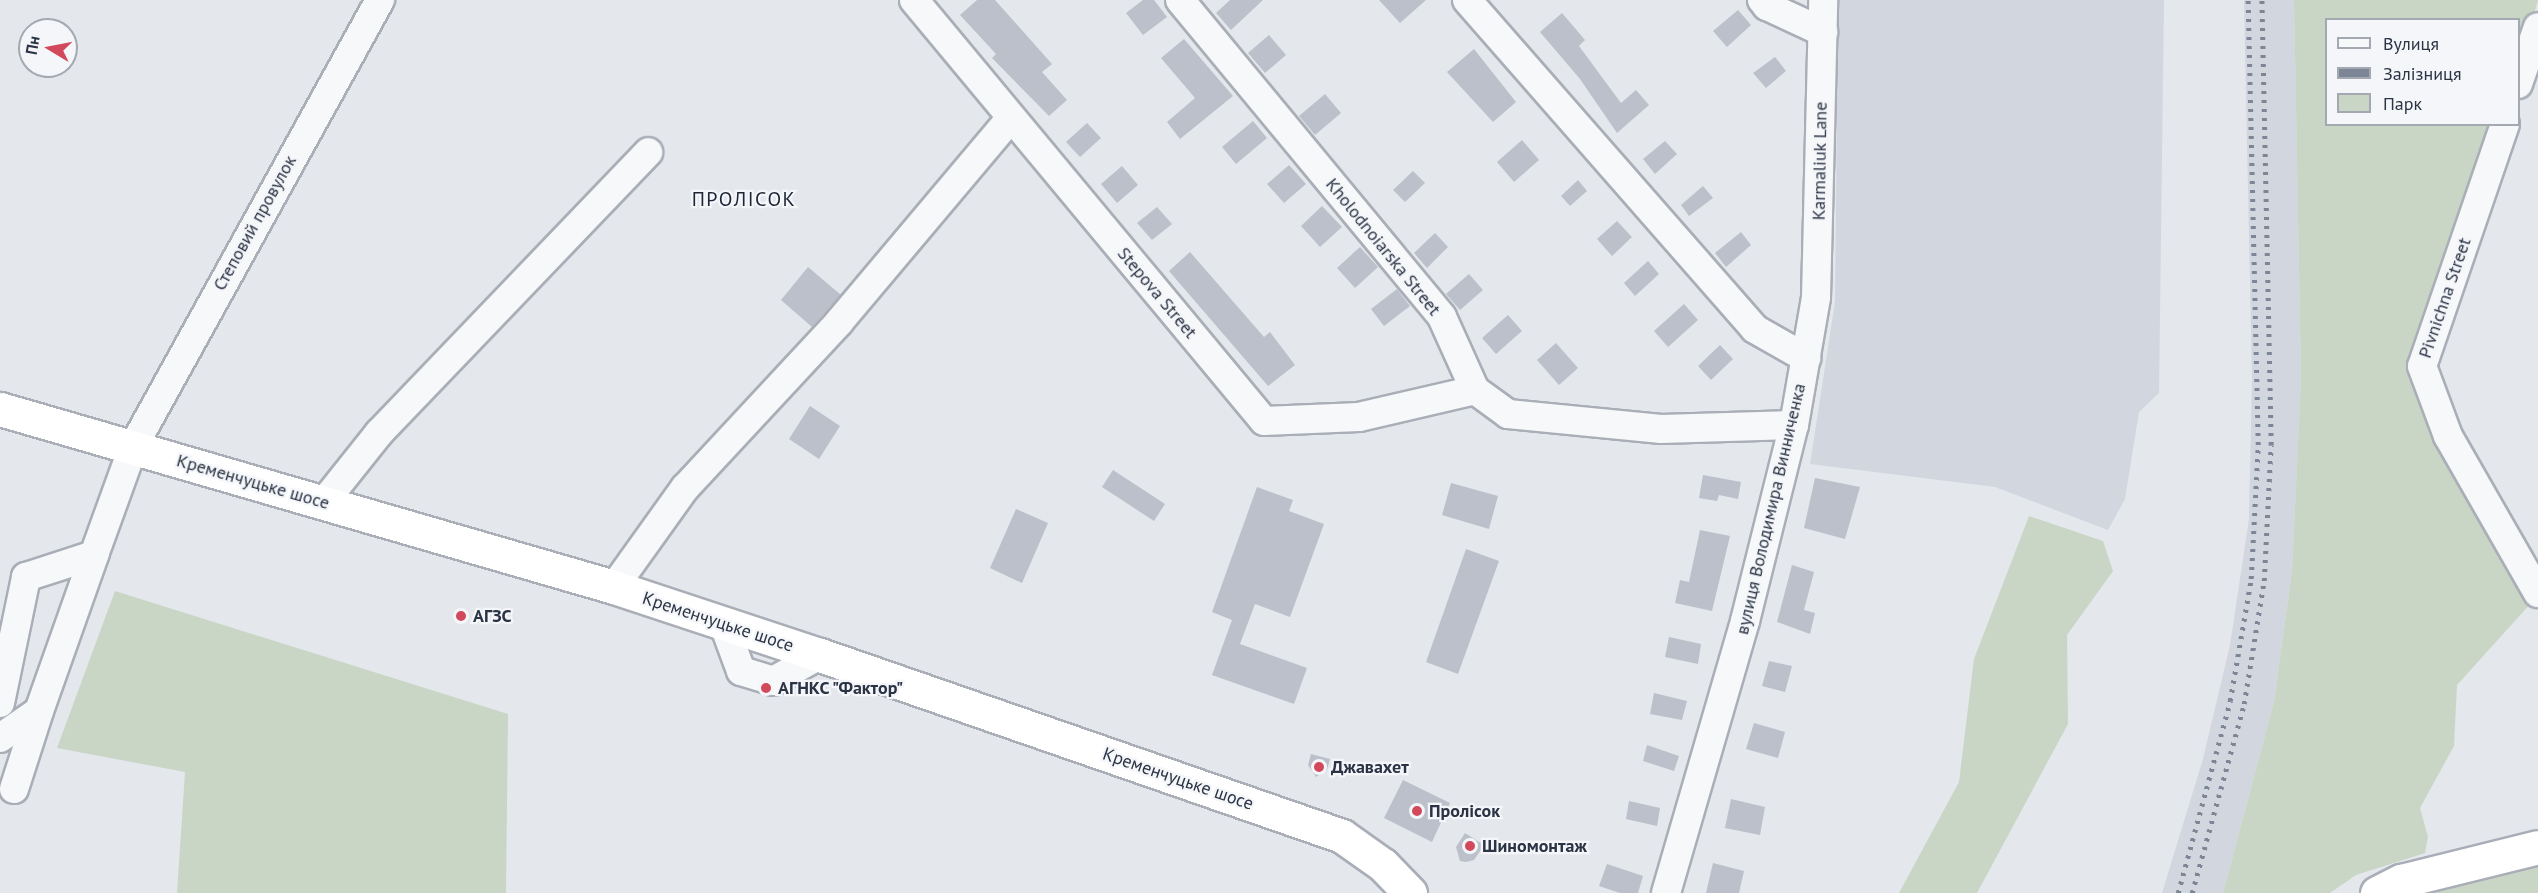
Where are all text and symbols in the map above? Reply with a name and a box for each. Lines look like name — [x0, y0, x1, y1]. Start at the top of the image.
north arrow — [18, 18, 78, 78]
legend — [2325, 18, 2520, 126]
text: Вулиця — [2383, 32, 2439, 55]
text: Пн — [21, 34, 44, 56]
text: Залізниця — [2383, 62, 2461, 85]
text: Парк — [2383, 92, 2422, 115]
street label: Karmaliuk Lane — [1808, 101, 1832, 221]
street label: Степовий провулок — [209, 152, 301, 294]
street label: Kholodnoiarska Street — [1321, 174, 1445, 320]
district label: ПРОЛІСОК — [692, 187, 796, 211]
street label: Pivnichna Street — [2414, 235, 2476, 361]
street label: Stepova Street — [1113, 243, 1201, 343]
street label: вулиця Володимира Винниченка — [1732, 381, 1810, 637]
street label: Кременчуцьке шосе — [174, 450, 332, 514]
street label: Кременчуцьке шосе — [640, 587, 796, 657]
place label: АГЗС — [473, 605, 512, 627]
marker: АГЗС — [454, 609, 468, 623]
place label: АГНКС "Фактор" — [778, 677, 906, 699]
marker: АГНКС "Фактор" — [759, 681, 773, 695]
street label: Кременчуцьке шосе — [1100, 743, 1256, 815]
place label: Джавахет — [1331, 756, 1409, 778]
marker: Джавахет — [1312, 760, 1326, 774]
place label: Пролісок — [1429, 800, 1500, 822]
marker: Пролісок — [1410, 804, 1424, 818]
place label: Шиномонтаж — [1482, 835, 1587, 857]
marker: Шиномонтаж — [1463, 839, 1477, 853]

